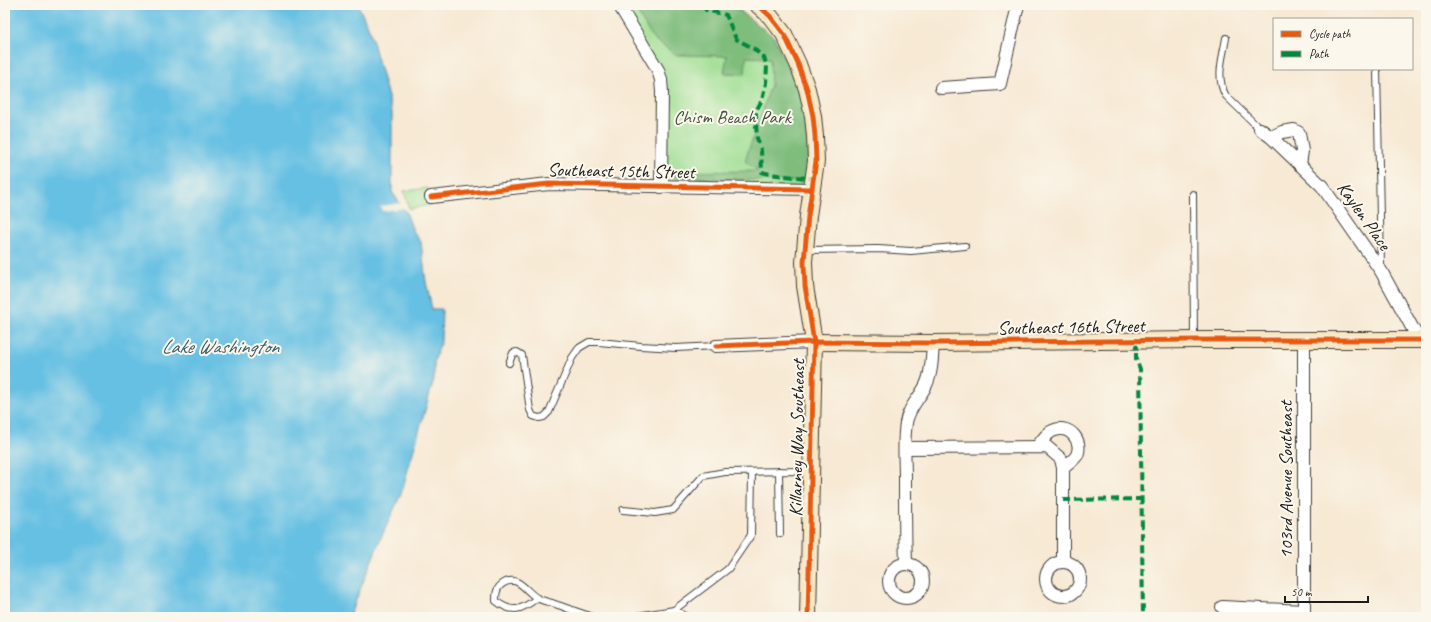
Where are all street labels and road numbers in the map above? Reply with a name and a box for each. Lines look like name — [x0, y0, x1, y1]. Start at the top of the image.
street label: Southeast 15th Street — [547, 158, 696, 184]
street label: Kaylen Place — [1332, 177, 1397, 257]
street label: Southeast 16th Street — [997, 314, 1146, 340]
street label: Killarney Way Southeast — [784, 357, 810, 517]
street label: 103rd Avenue Southeast — [1274, 399, 1298, 559]

